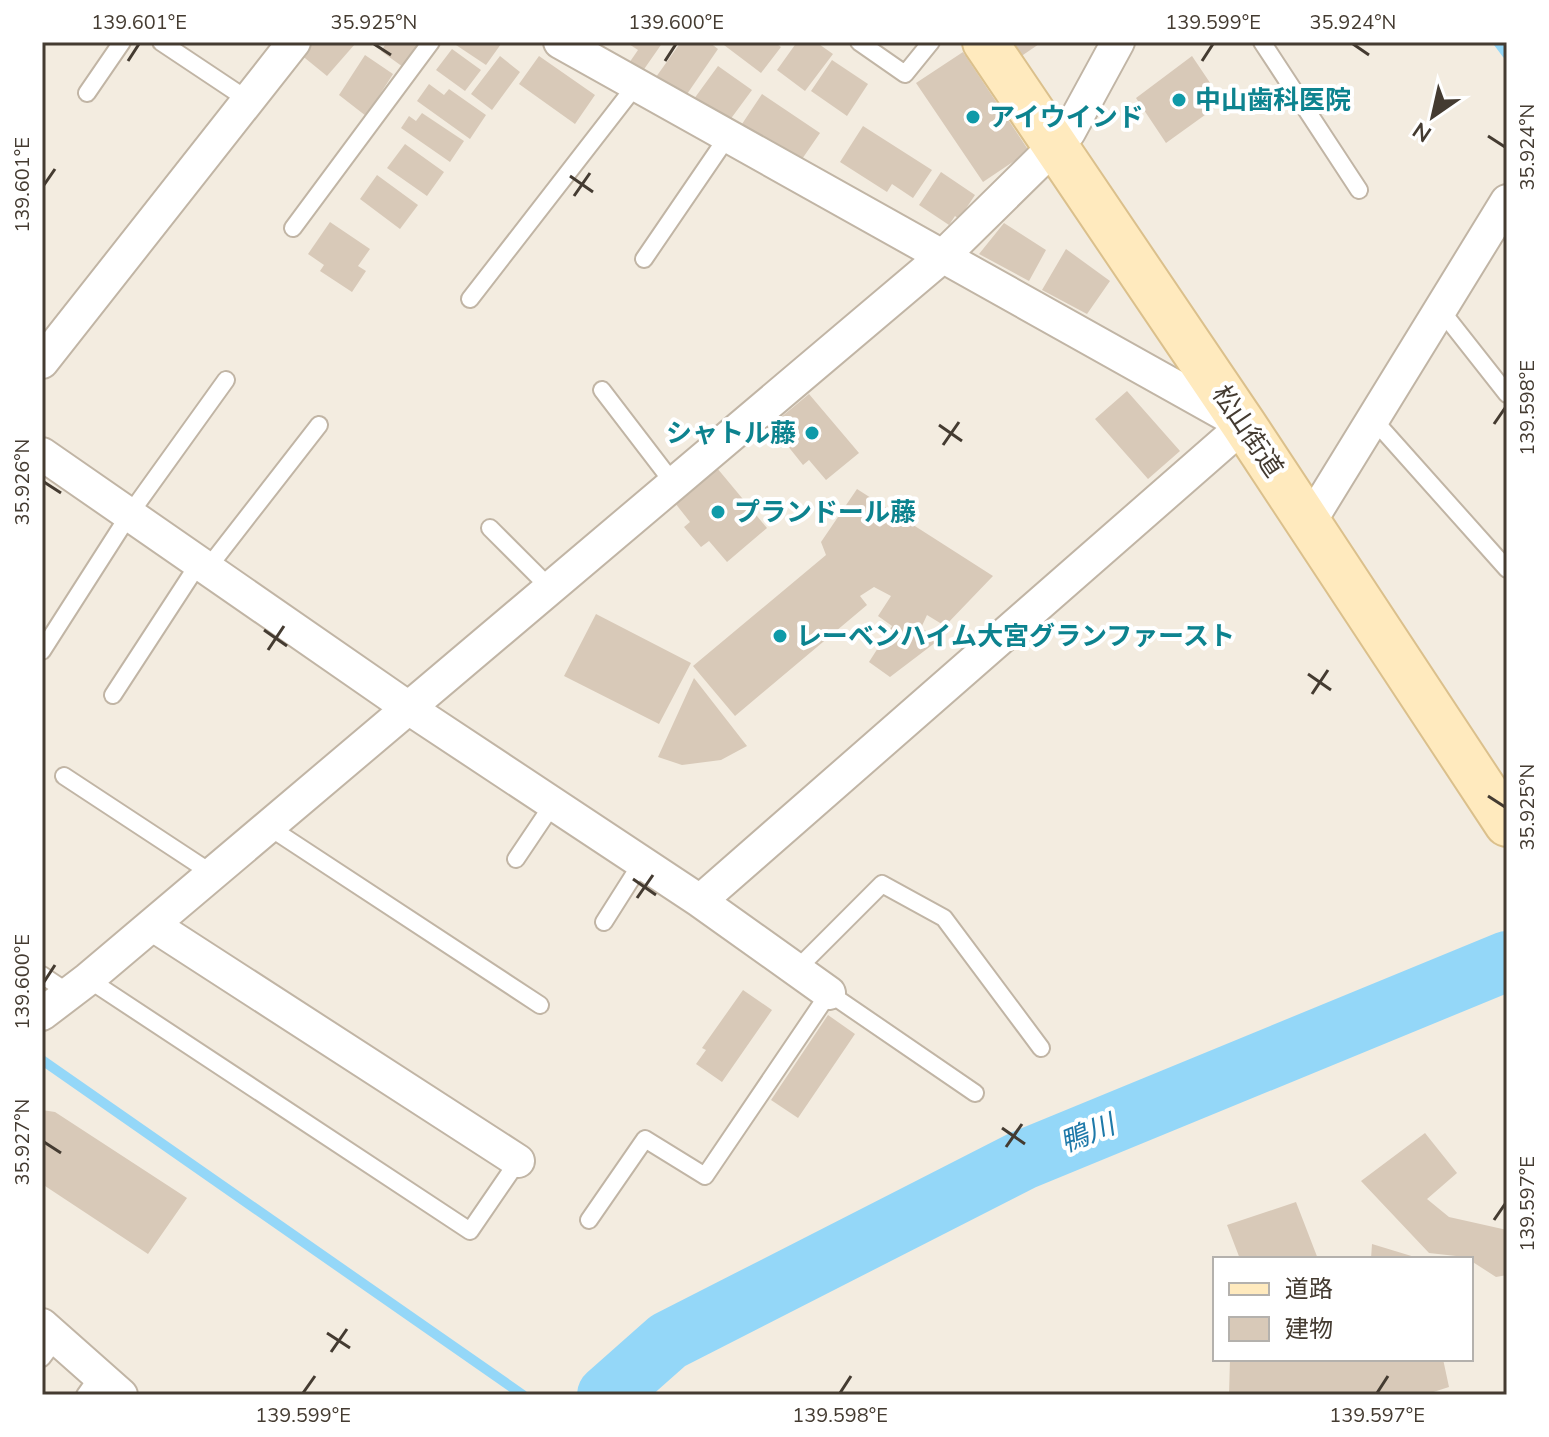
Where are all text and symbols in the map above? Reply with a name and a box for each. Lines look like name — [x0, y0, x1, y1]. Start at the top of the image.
text: 139.601°E — [91, 9, 187, 36]
text: 35.925°N — [331, 9, 417, 36]
text: 139.600°E — [628, 9, 724, 36]
text: 139.599°E — [1165, 9, 1261, 36]
text: 35.924°N — [1310, 9, 1396, 36]
north arrow — [1393, 76, 1473, 156]
place label: 中山歯科医院 — [1195, 83, 1351, 118]
marker: 中山歯科医院 — [1170, 91, 1188, 109]
place label: アイウインド — [989, 100, 1144, 135]
text: 35.924°N — [1514, 104, 1541, 190]
marker: アイウインド — [964, 108, 982, 126]
text: N — [1407, 115, 1438, 149]
text: 139.601°E — [9, 137, 36, 233]
text: 139.598°E — [1514, 360, 1541, 456]
street label: 松山街道 — [1204, 378, 1291, 484]
place label: シャトル藤 — [666, 416, 796, 451]
marker: シャトル藤 — [803, 424, 821, 442]
text: 35.926°N — [9, 439, 36, 525]
place label: プランドール藤 — [734, 495, 916, 530]
marker: プランドール藤 — [709, 503, 727, 521]
place label: レーベンハイム大宮グランファースト — [796, 619, 1235, 654]
marker: レーベンハイム大宮グランファースト — [771, 627, 789, 645]
text: 35.925°N — [1514, 764, 1541, 850]
text: 139.600°E — [9, 934, 36, 1030]
text: 35.927°N — [9, 1099, 36, 1185]
water label: 鴨川 — [1054, 1105, 1123, 1162]
text: 139.597°E — [1514, 1156, 1541, 1252]
legend — [1213, 1257, 1473, 1361]
text: 道路 — [1285, 1273, 1333, 1305]
text: 建物 — [1285, 1313, 1333, 1345]
text: 139.599°E — [255, 1402, 351, 1429]
text: 139.598°E — [792, 1402, 888, 1429]
text: 139.597°E — [1329, 1402, 1425, 1429]

